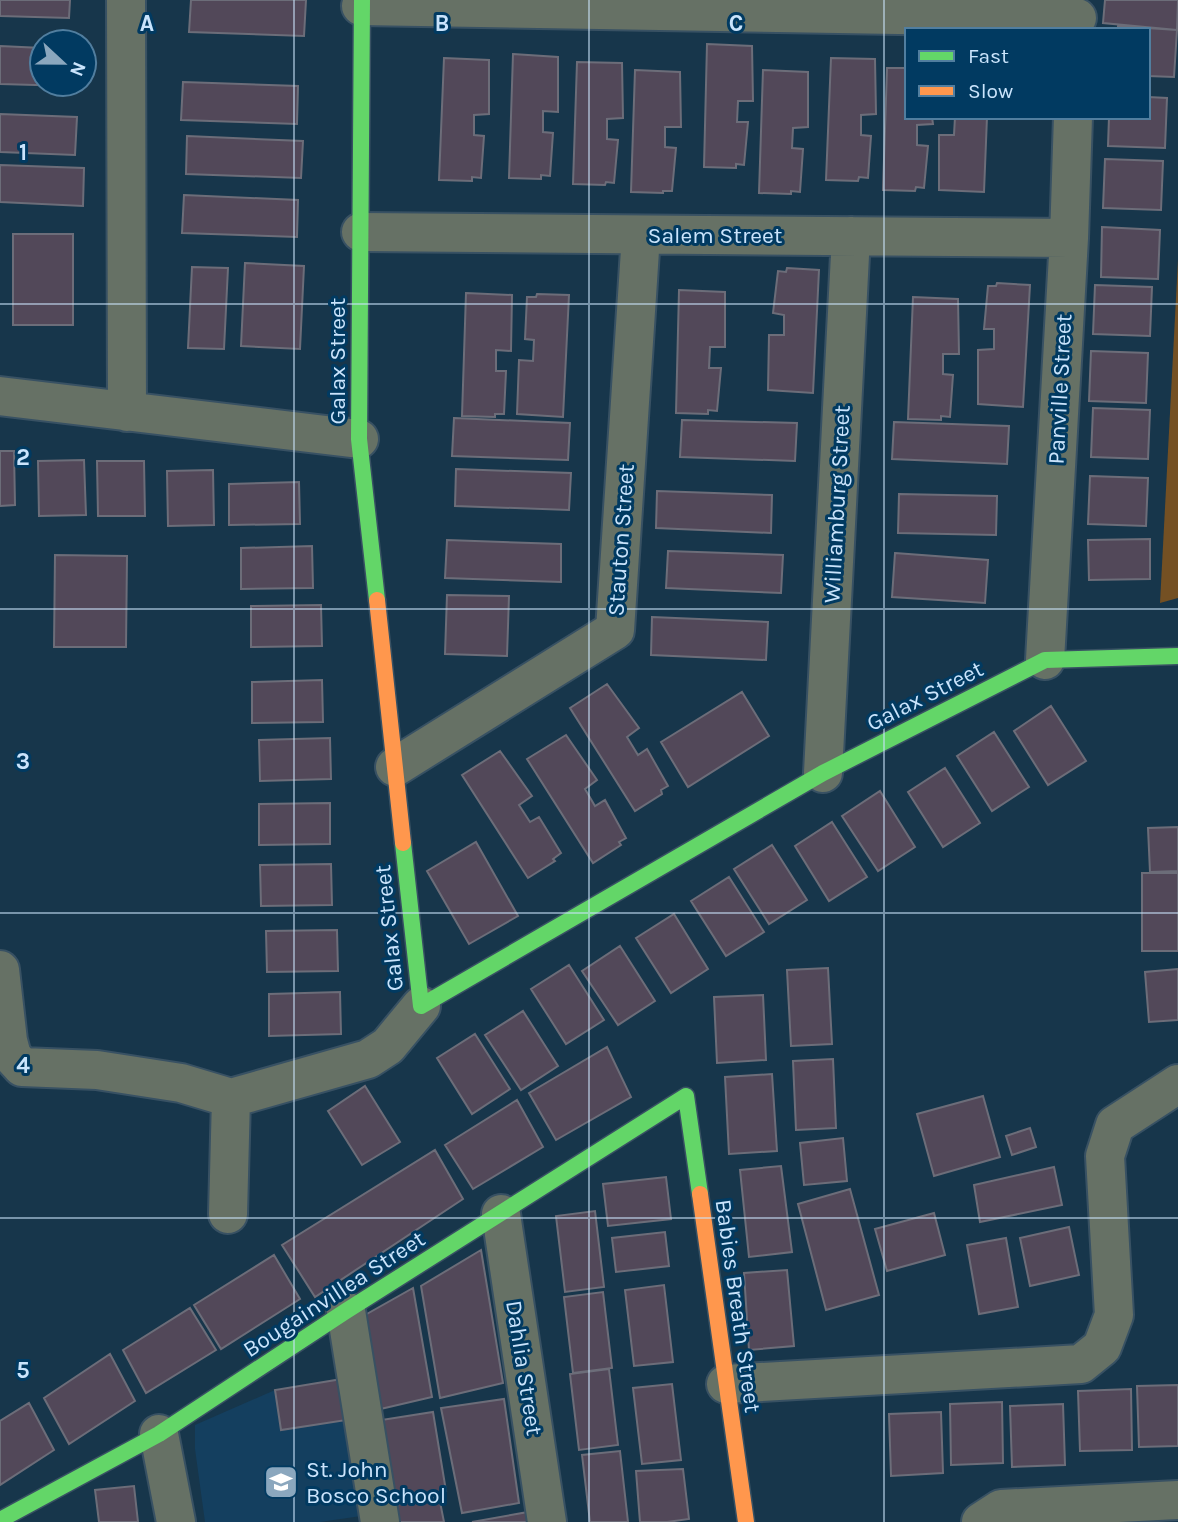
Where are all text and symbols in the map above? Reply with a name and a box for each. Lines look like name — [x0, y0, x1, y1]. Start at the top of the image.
text: A — [140, 10, 154, 37]
text: B — [435, 10, 449, 37]
text: C — [729, 10, 743, 37]
north arrow — [28, 28, 98, 98]
legend — [905, 28, 1150, 119]
text: Fast — [968, 44, 1009, 68]
text: N — [65, 59, 91, 79]
text: Slow — [968, 79, 1013, 103]
text: 1 — [19, 139, 27, 166]
street label: Salem Street — [648, 222, 783, 249]
street label: Galax Street — [324, 297, 351, 424]
street label: Panville Street — [1043, 313, 1077, 465]
street label: Williamburg Street — [818, 404, 856, 604]
text: 2 — [16, 444, 30, 471]
street label: Stauton Street — [602, 462, 640, 617]
street label: Galax Street — [862, 655, 988, 737]
text: 3 — [16, 748, 30, 775]
street label: Galax Street — [369, 863, 409, 993]
text: 4 — [16, 1052, 30, 1079]
street label: Babies Breath Street — [710, 1198, 766, 1415]
street label: Bougainvillea Street — [238, 1225, 430, 1363]
street label: Dahlia Street — [500, 1299, 548, 1438]
text: 5 — [16, 1357, 30, 1384]
place label: St. John Bosco School — [306, 1456, 446, 1509]
school or university icon: St. John Bosco School — [262, 1463, 300, 1501]

